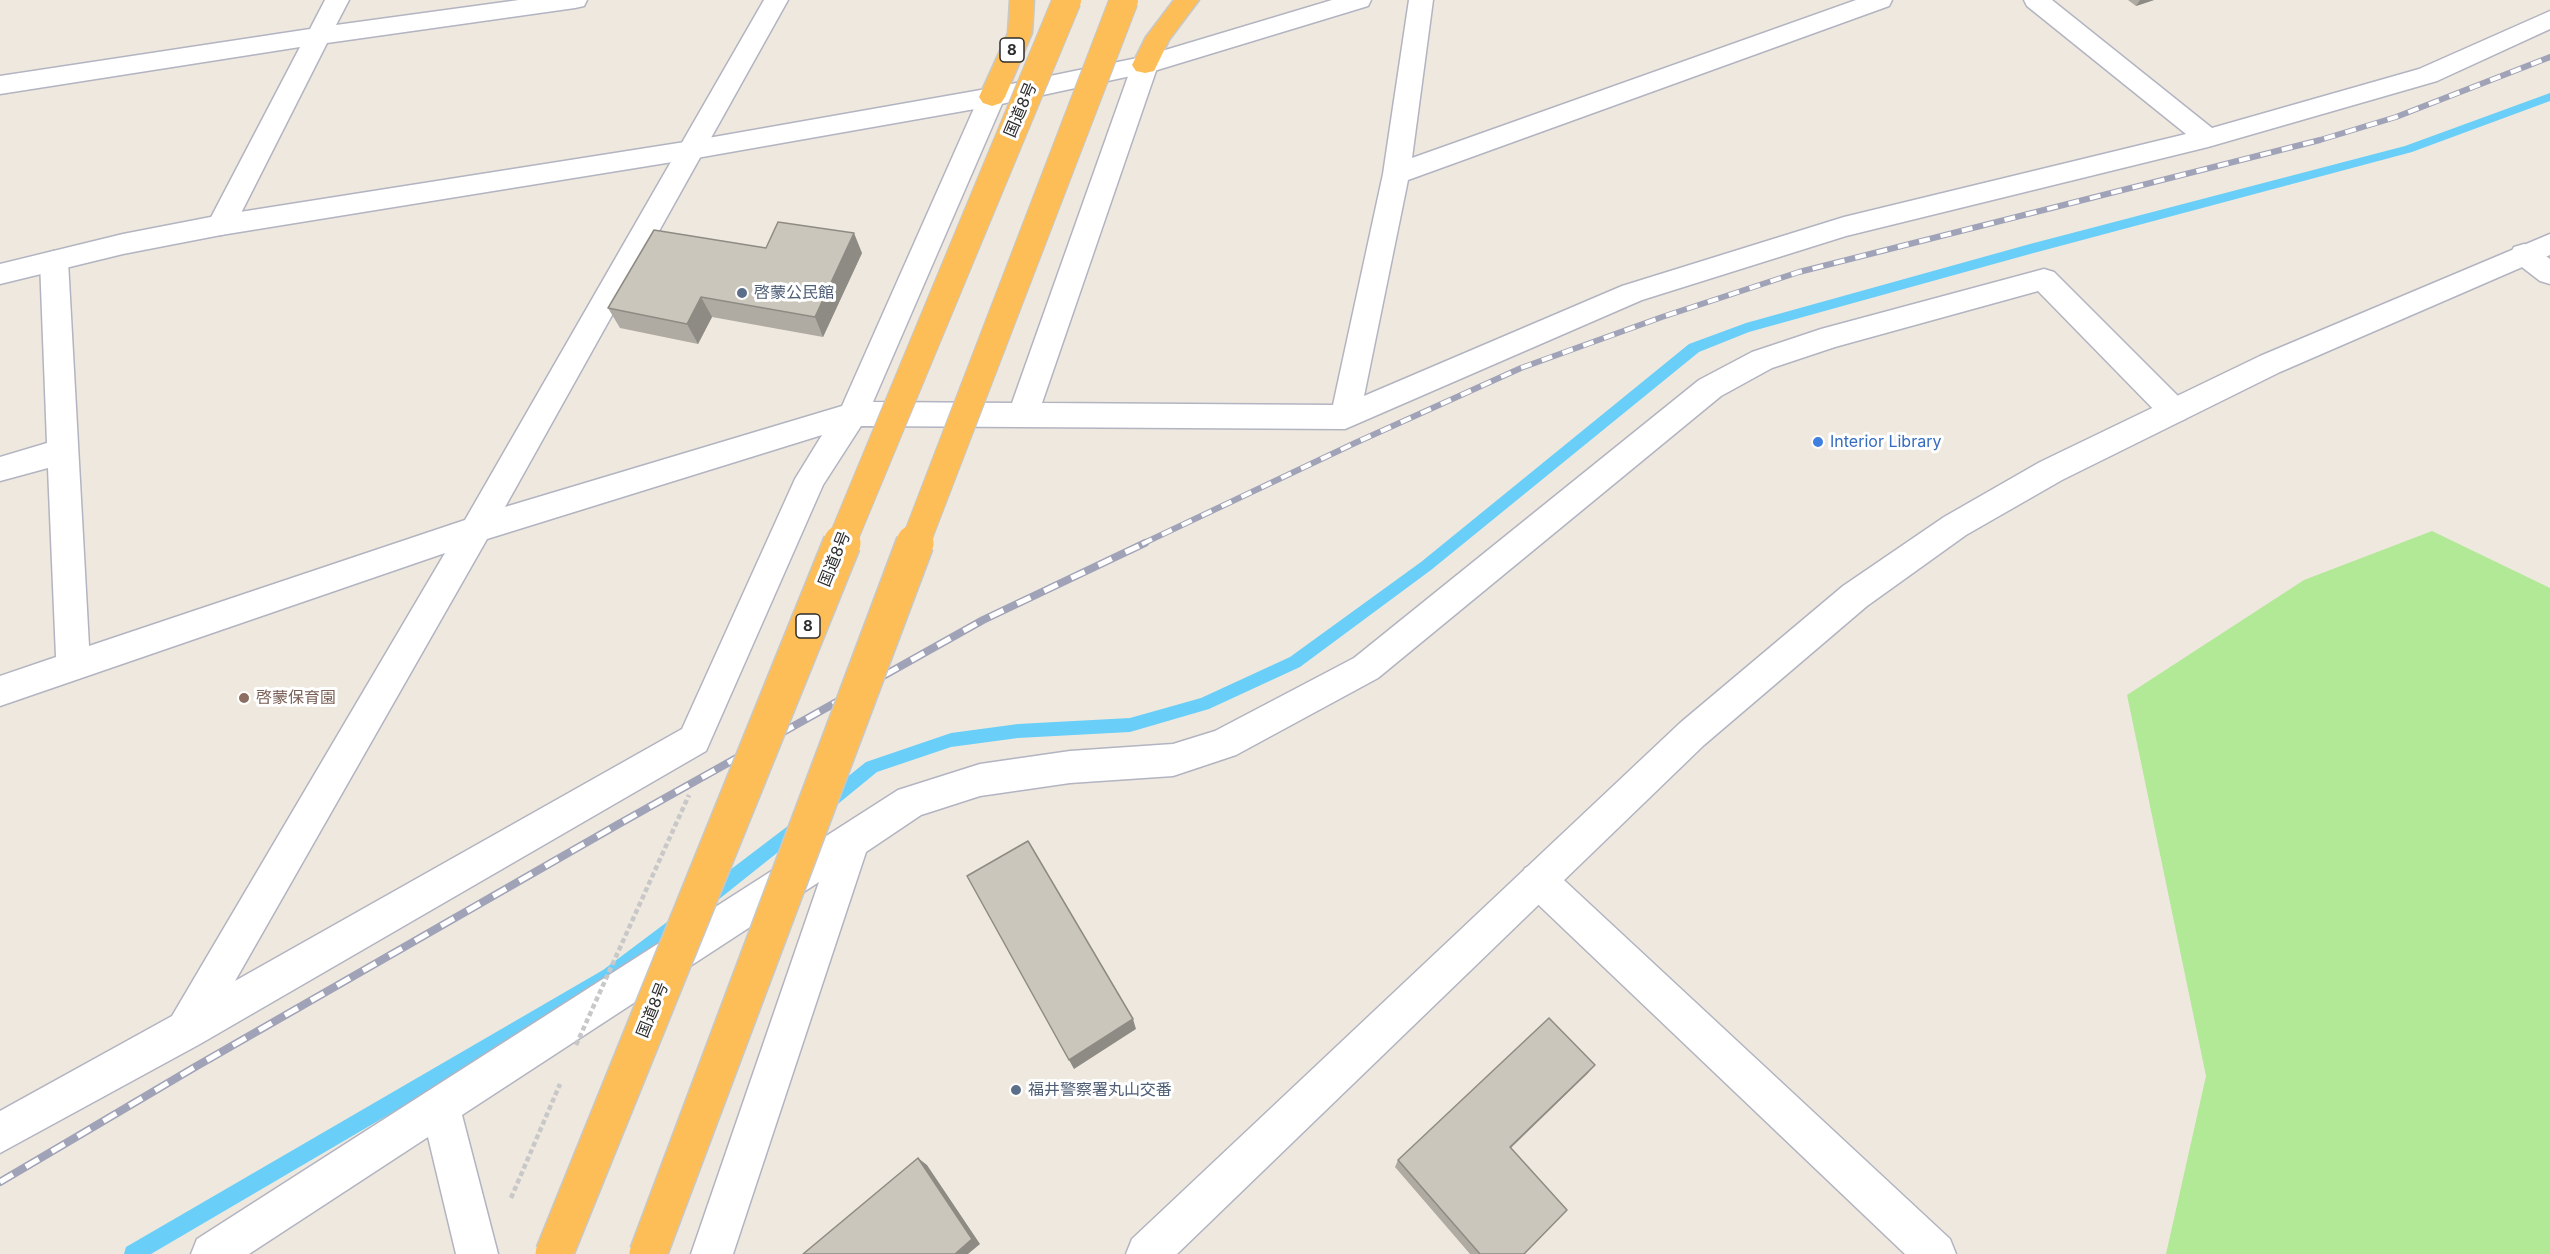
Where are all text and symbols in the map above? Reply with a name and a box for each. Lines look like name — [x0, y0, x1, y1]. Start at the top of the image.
road number: 8 — [1000, 38, 1024, 62]
street label: 国道8号 — [1001, 80, 1041, 140]
place label: 啓蒙公民館 — [754, 283, 834, 303]
marker: 啓蒙公民館 — [735, 286, 749, 300]
place label: Interior Library — [1830, 432, 1941, 452]
marker: Interior Library — [1811, 435, 1825, 449]
street label: 国道8号 — [815, 529, 855, 589]
road number: 8 — [796, 614, 820, 638]
place label: 啓蒙保育園 — [256, 688, 336, 708]
marker: 啓蒙保育園 — [237, 691, 251, 705]
street label: 国道8号 — [633, 980, 673, 1040]
place label: 福井警察署丸山交番 — [1028, 1080, 1172, 1100]
marker: 福井警察署丸山交番 — [1009, 1083, 1023, 1097]

